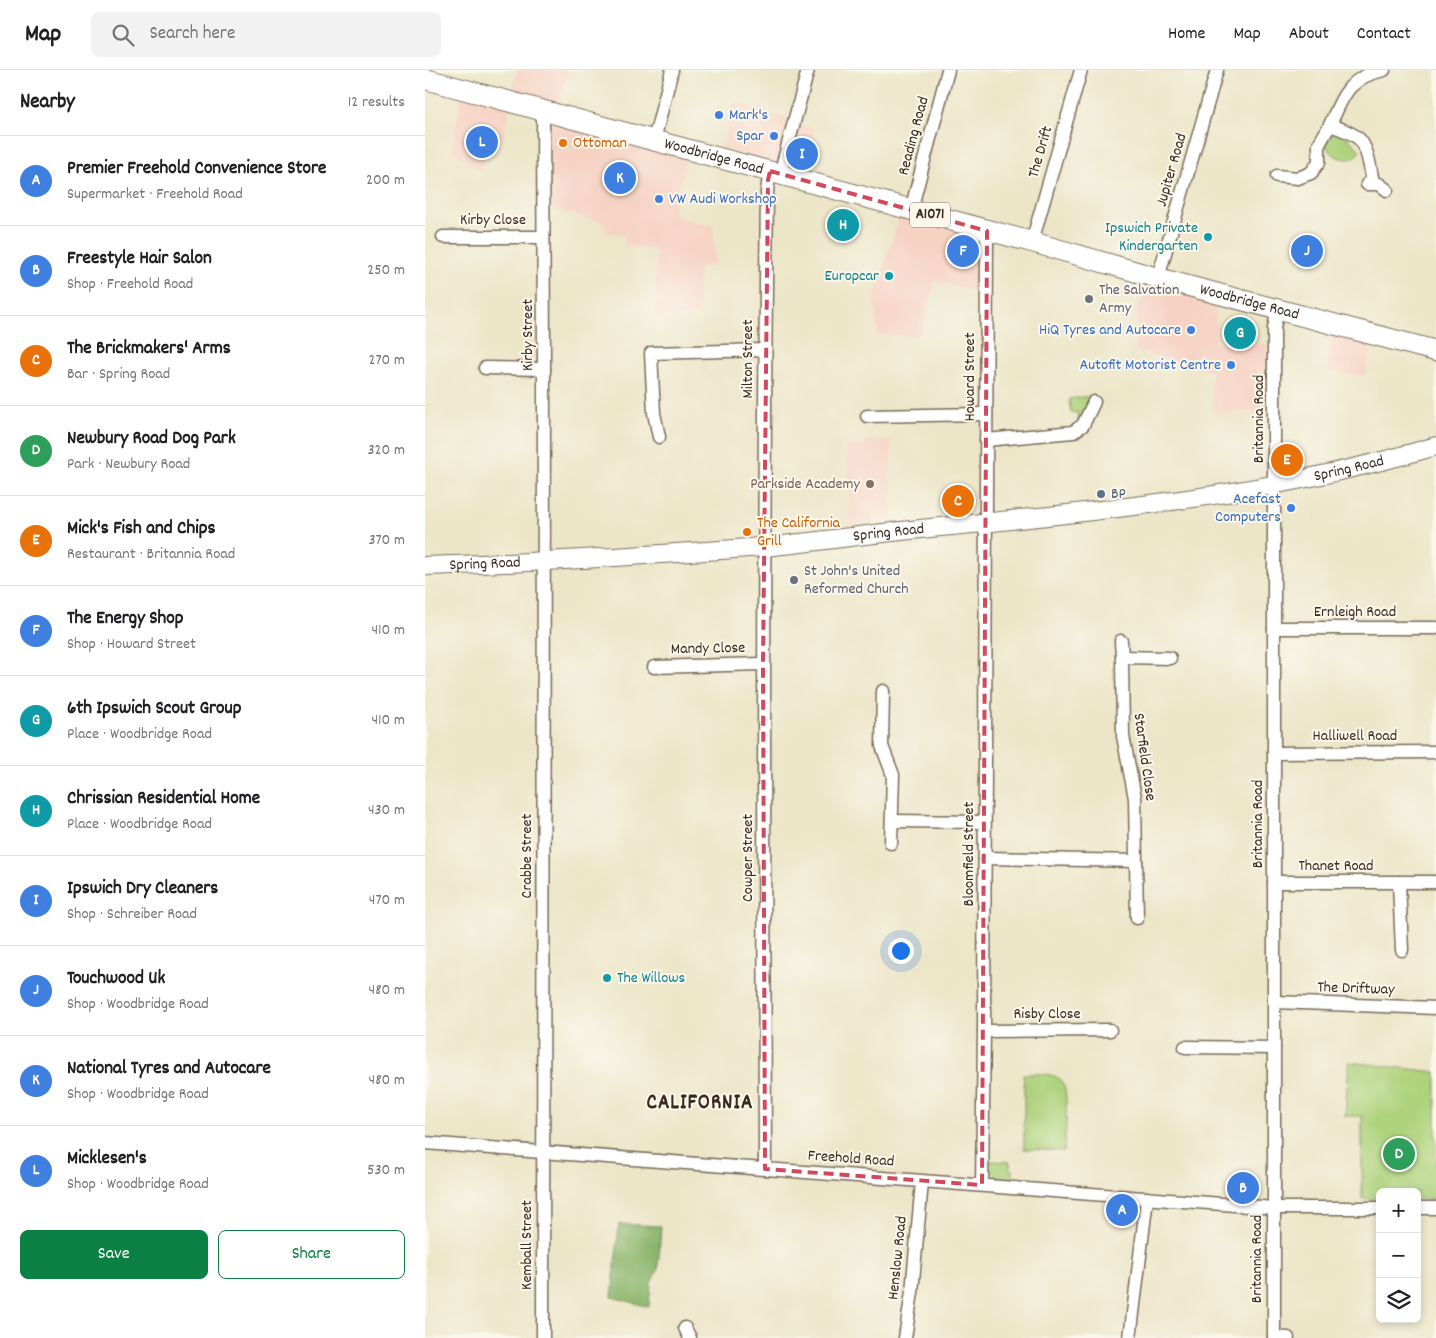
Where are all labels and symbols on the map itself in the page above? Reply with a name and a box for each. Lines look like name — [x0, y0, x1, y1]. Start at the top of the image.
street label: Reading Road — [892, 94, 936, 178]
place label: Mark's — [729, 104, 769, 127]
marker: Mark's — [713, 109, 725, 121]
pin: L — [466, 123, 498, 161]
street label: The Drift — [1023, 123, 1059, 181]
place label: Spar — [736, 125, 764, 148]
marker: Spar — [768, 130, 780, 142]
street label: Jupiter Road — [1151, 131, 1193, 209]
place label: Ottoman — [573, 132, 627, 155]
street label: Woodbridge Road — [662, 132, 766, 181]
pin: I — [786, 135, 818, 173]
marker: Ottoman — [557, 137, 569, 149]
pin: K — [604, 159, 636, 197]
place label: VW Audi Workshop — [669, 188, 777, 211]
marker: VW Audi Workshop — [653, 193, 665, 205]
road number: A1071 — [910, 202, 950, 228]
pin: H — [827, 206, 859, 244]
street label: Kirby Close — [460, 209, 526, 232]
place label: Ipswich Private Kindergarten — [1105, 217, 1198, 258]
marker: Ipswich Private Kindergarten — [1202, 231, 1214, 243]
pin: F — [947, 232, 979, 270]
pin: J — [1291, 232, 1323, 270]
place label: Europcar — [825, 265, 879, 288]
marker: Europcar — [883, 270, 895, 282]
street label: Woodbridge Road — [1197, 278, 1302, 326]
place label: The Salvation Army — [1099, 279, 1179, 320]
marker: The Salvation Army — [1083, 293, 1095, 305]
street label: Kirby Street — [517, 299, 540, 371]
pin: G — [1224, 314, 1256, 352]
street label: Milton Street — [737, 319, 760, 399]
place label: HiQ Tyres and Autocare — [1039, 319, 1181, 342]
marker: HiQ Tyres and Autocare — [1185, 324, 1197, 336]
street label: Howard Street — [959, 332, 982, 422]
place label: Autofit Motorist Centre — [1079, 354, 1221, 377]
marker: Autofit Motorist Centre — [1225, 359, 1237, 371]
street label: Britannia Road — [1248, 375, 1271, 463]
pin: E — [1271, 441, 1303, 479]
street label: Spring Road — [1312, 449, 1386, 488]
place label: Parkside Academy — [750, 473, 861, 496]
marker: Parkside Academy — [864, 478, 876, 490]
pin: C — [942, 482, 974, 520]
place label: BP — [1111, 483, 1126, 506]
marker: BP — [1095, 488, 1107, 500]
place label: Acefast Computers — [1215, 488, 1281, 529]
marker: Acefast Computers — [1285, 502, 1297, 514]
place label: The California Grill — [757, 512, 841, 553]
street label: Spring Road — [852, 517, 925, 548]
marker: The California Grill — [741, 526, 753, 538]
street label: Spring Road — [449, 551, 521, 577]
place label: St John's United Reformed Church — [804, 560, 909, 601]
marker: St John's United Reformed Church — [788, 574, 800, 586]
street label: Ernleigh Road — [1314, 601, 1396, 624]
street label: Mandy Close — [671, 637, 745, 661]
street label: Starfield Close — [1126, 712, 1162, 802]
street label: Halliwell Road — [1313, 725, 1397, 748]
street label: Britannia Road — [1247, 780, 1270, 868]
street label: Bloomfield Street — [958, 801, 981, 906]
street label: Crabbe Street — [516, 814, 539, 898]
street label: Cowper Street — [737, 814, 760, 902]
street label: Thanet Road — [1298, 855, 1374, 878]
your location — [888, 938, 914, 964]
place label: The Willows — [617, 967, 686, 990]
marker: The Willows — [601, 972, 613, 984]
street label: The Driftway — [1317, 976, 1396, 1002]
street label: Risby Close — [1013, 1003, 1081, 1026]
district label: CALIFORNIA — [647, 1089, 753, 1119]
pin: D — [1383, 1135, 1415, 1173]
street label: Freehold Road — [807, 1145, 895, 1173]
pin: B — [1227, 1169, 1259, 1207]
pin: A — [1106, 1191, 1138, 1229]
street label: Kemball Street — [516, 1200, 539, 1290]
street label: Henslow Road — [882, 1215, 914, 1301]
street label: Britannia Road — [1246, 1215, 1269, 1303]

